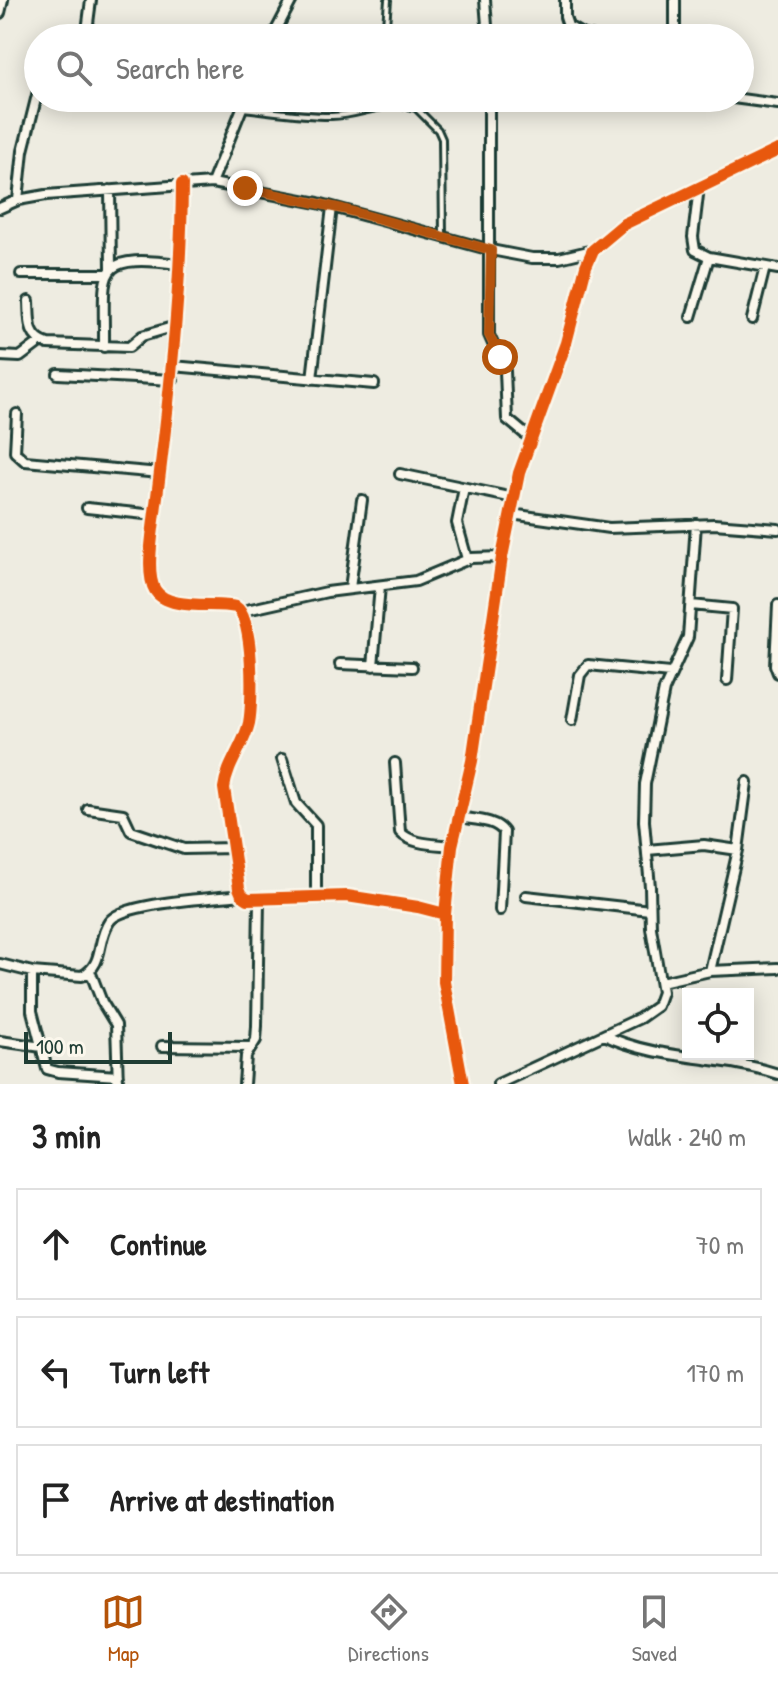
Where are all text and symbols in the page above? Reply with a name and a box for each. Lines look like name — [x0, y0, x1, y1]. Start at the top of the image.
search box — [24, 24, 754, 112]
icon: search — [52, 46, 96, 90]
text: Search here — [116, 48, 244, 88]
route end — [227, 170, 263, 206]
route start — [482, 339, 518, 375]
map controls — [682, 988, 754, 1060]
button: locate — [682, 988, 754, 1060]
scale bar — [24, 1028, 172, 1064]
text: 100 m — [36, 1031, 84, 1061]
text: 3 min — [32, 1113, 101, 1159]
text: Walk · 240 m — [628, 1119, 746, 1154]
icon: ahead — [34, 1222, 78, 1266]
text: Continue — [110, 1224, 207, 1264]
text: 70 m — [696, 1227, 744, 1262]
icon: left — [34, 1350, 78, 1394]
text: Turn left — [110, 1352, 209, 1392]
text: 170 m — [686, 1355, 744, 1390]
icon: arrive — [34, 1478, 78, 1522]
text: Arrive at destination — [110, 1480, 335, 1520]
tab: Map — [101, 1590, 145, 1668]
tab: Directions — [348, 1590, 429, 1668]
tab: Saved — [632, 1590, 677, 1668]

